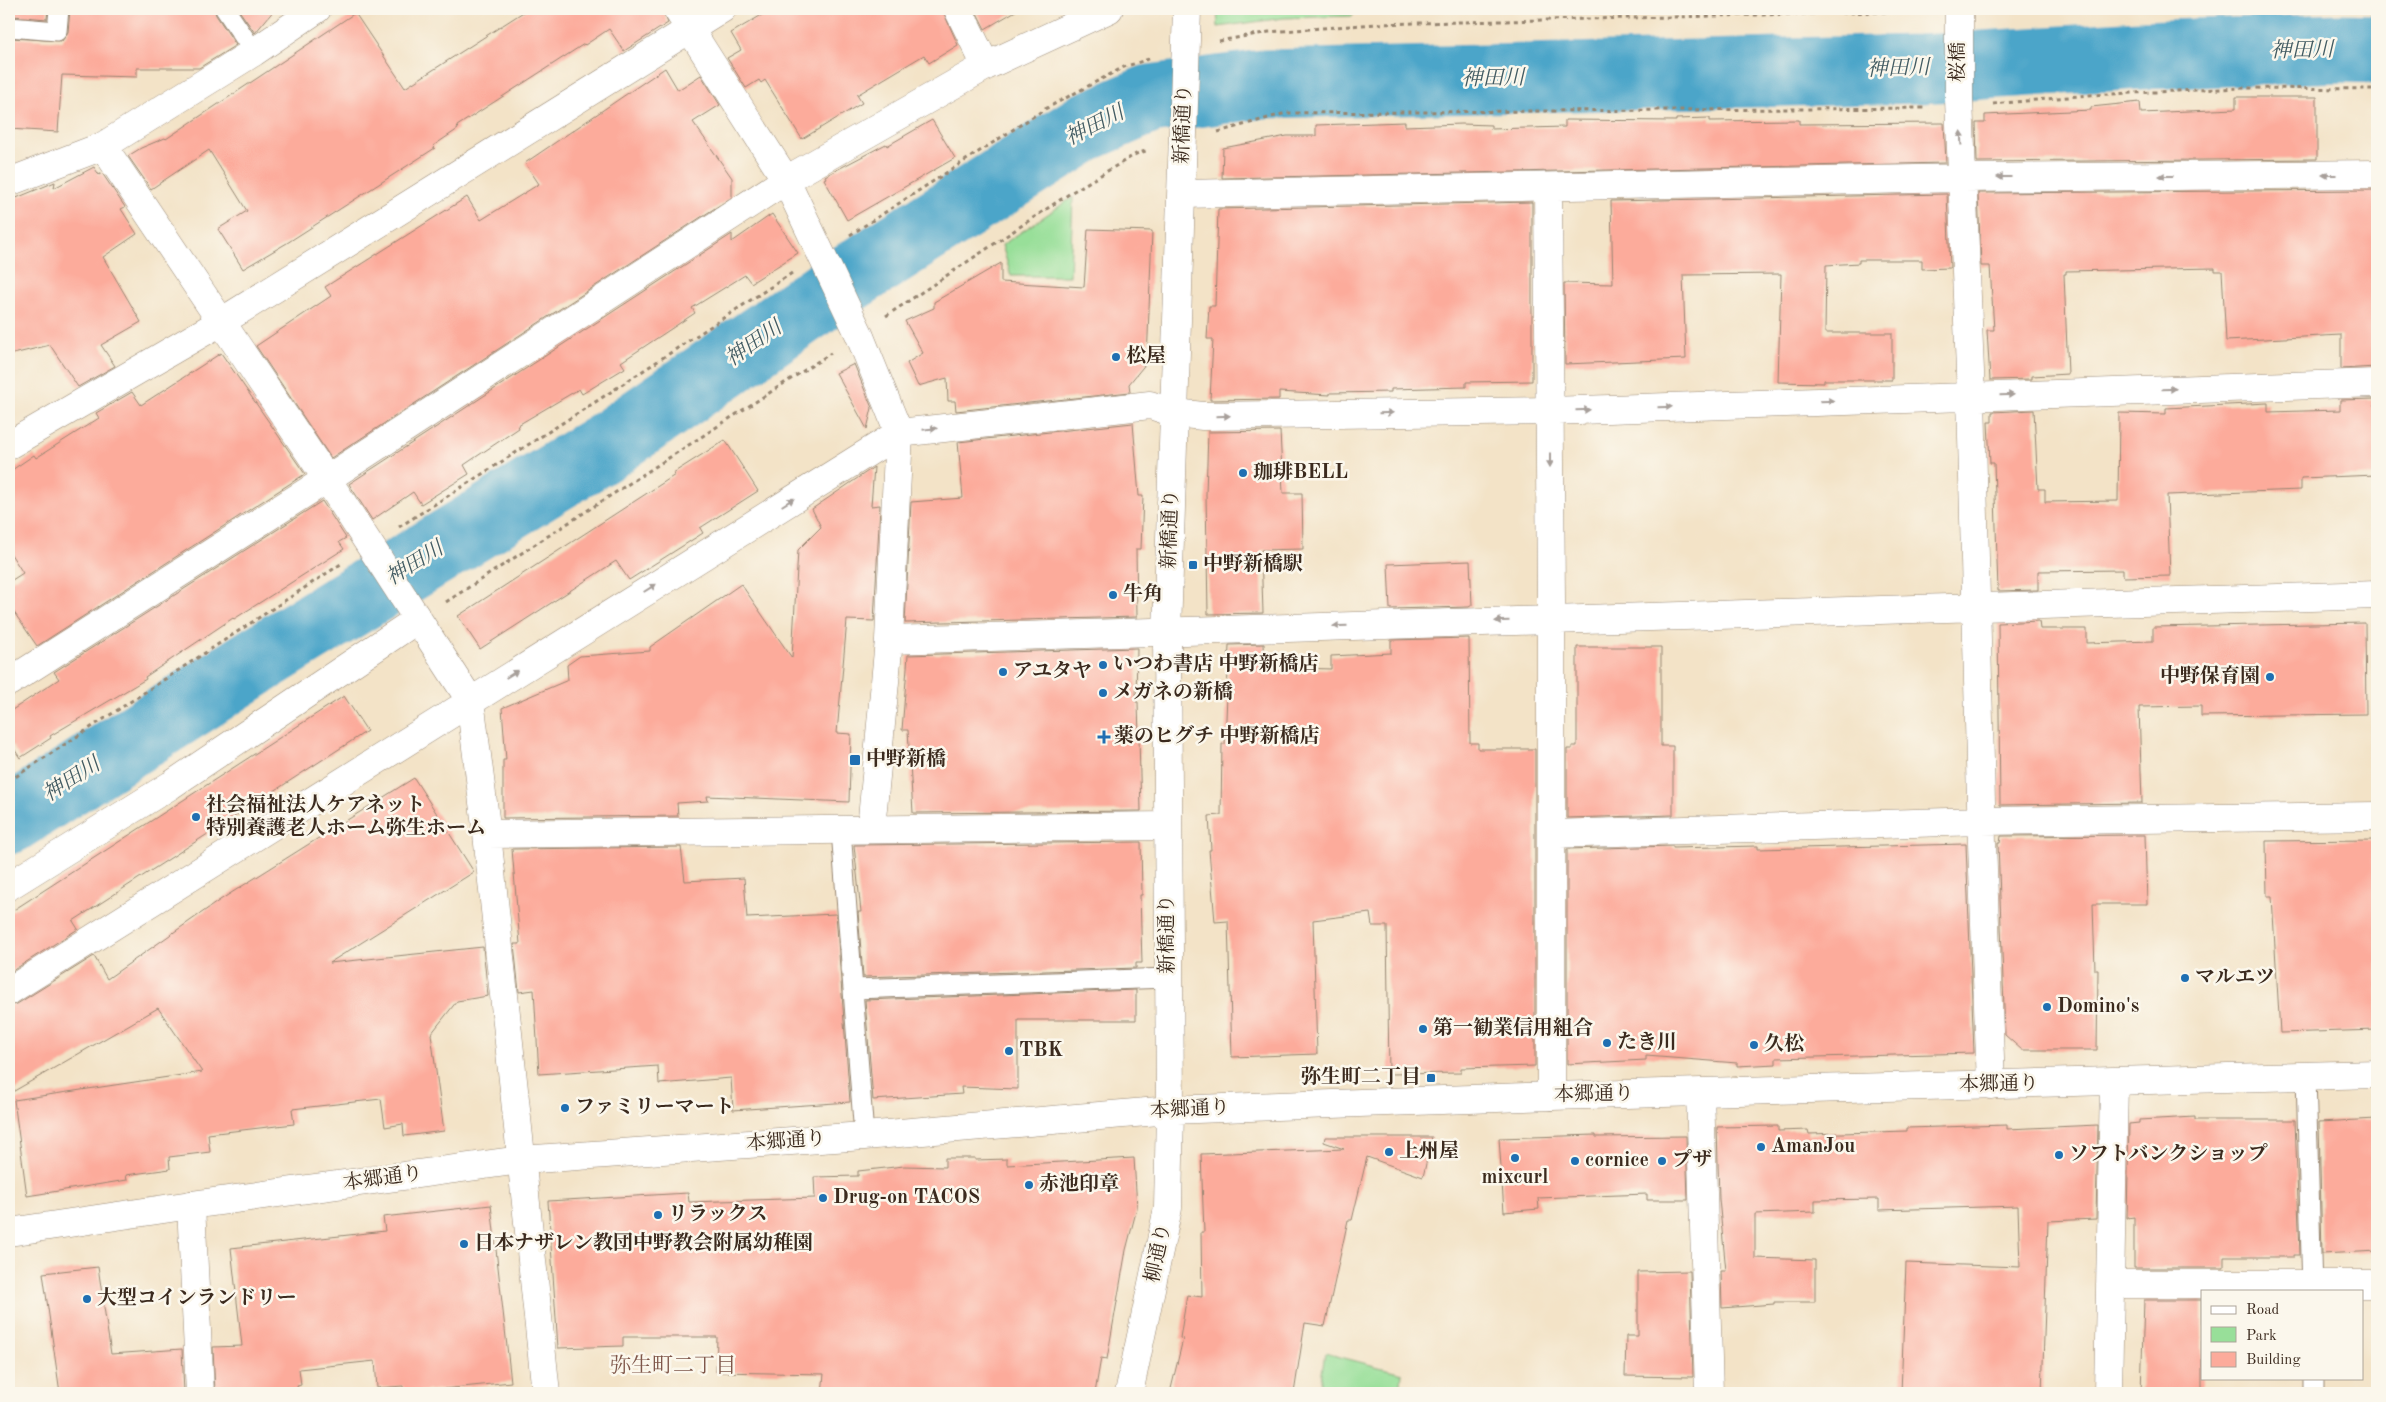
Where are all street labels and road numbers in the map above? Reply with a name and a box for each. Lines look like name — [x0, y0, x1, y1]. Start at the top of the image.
street label: 桜橋 — [1947, 42, 1969, 82]
street label: 新橋通り — [1171, 84, 1195, 164]
street label: 新橋通り — [1158, 489, 1182, 569]
street label: 新橋通り — [1156, 894, 1178, 974]
street label: 本郷通り — [1959, 1072, 2039, 1096]
street label: 本郷通り — [1554, 1082, 1634, 1106]
street label: 本郷通り — [1149, 1096, 1230, 1122]
street label: 本郷通り — [745, 1127, 827, 1155]
street label: 本郷通り — [342, 1162, 424, 1194]
street label: 柳通り — [1141, 1221, 1175, 1284]

